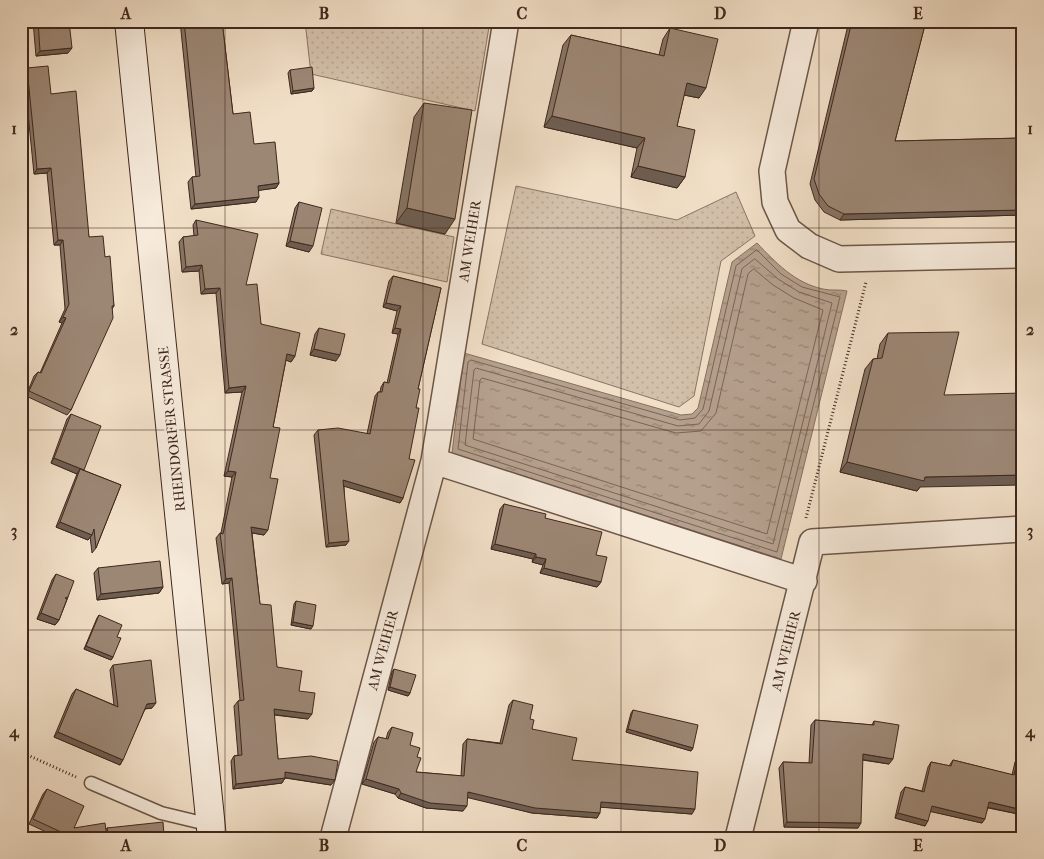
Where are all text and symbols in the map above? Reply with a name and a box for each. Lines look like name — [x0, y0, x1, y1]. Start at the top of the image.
text: A — [120, 4, 132, 23]
text: B — [319, 4, 329, 23]
text: C — [517, 4, 528, 23]
text: D — [714, 4, 726, 23]
text: E — [913, 4, 923, 23]
text: 1 — [11, 119, 17, 138]
text: 1 — [1027, 119, 1033, 138]
street label: AM WEIHER — [455, 198, 485, 284]
text: 2 — [10, 320, 18, 339]
text: 2 — [1026, 320, 1034, 339]
street label: RHEINDORFER STRASSE — [155, 345, 189, 512]
text: 3 — [11, 521, 17, 541]
text: 3 — [1027, 521, 1033, 541]
street label: AM WEIHER — [364, 607, 402, 693]
street label: AM WEIHER — [768, 608, 804, 694]
text: 4 — [8, 722, 20, 742]
text: 4 — [1024, 722, 1036, 742]
text: A — [120, 836, 132, 855]
text: B — [319, 836, 329, 855]
text: C — [517, 836, 528, 855]
text: D — [714, 836, 726, 855]
text: E — [913, 836, 923, 855]

